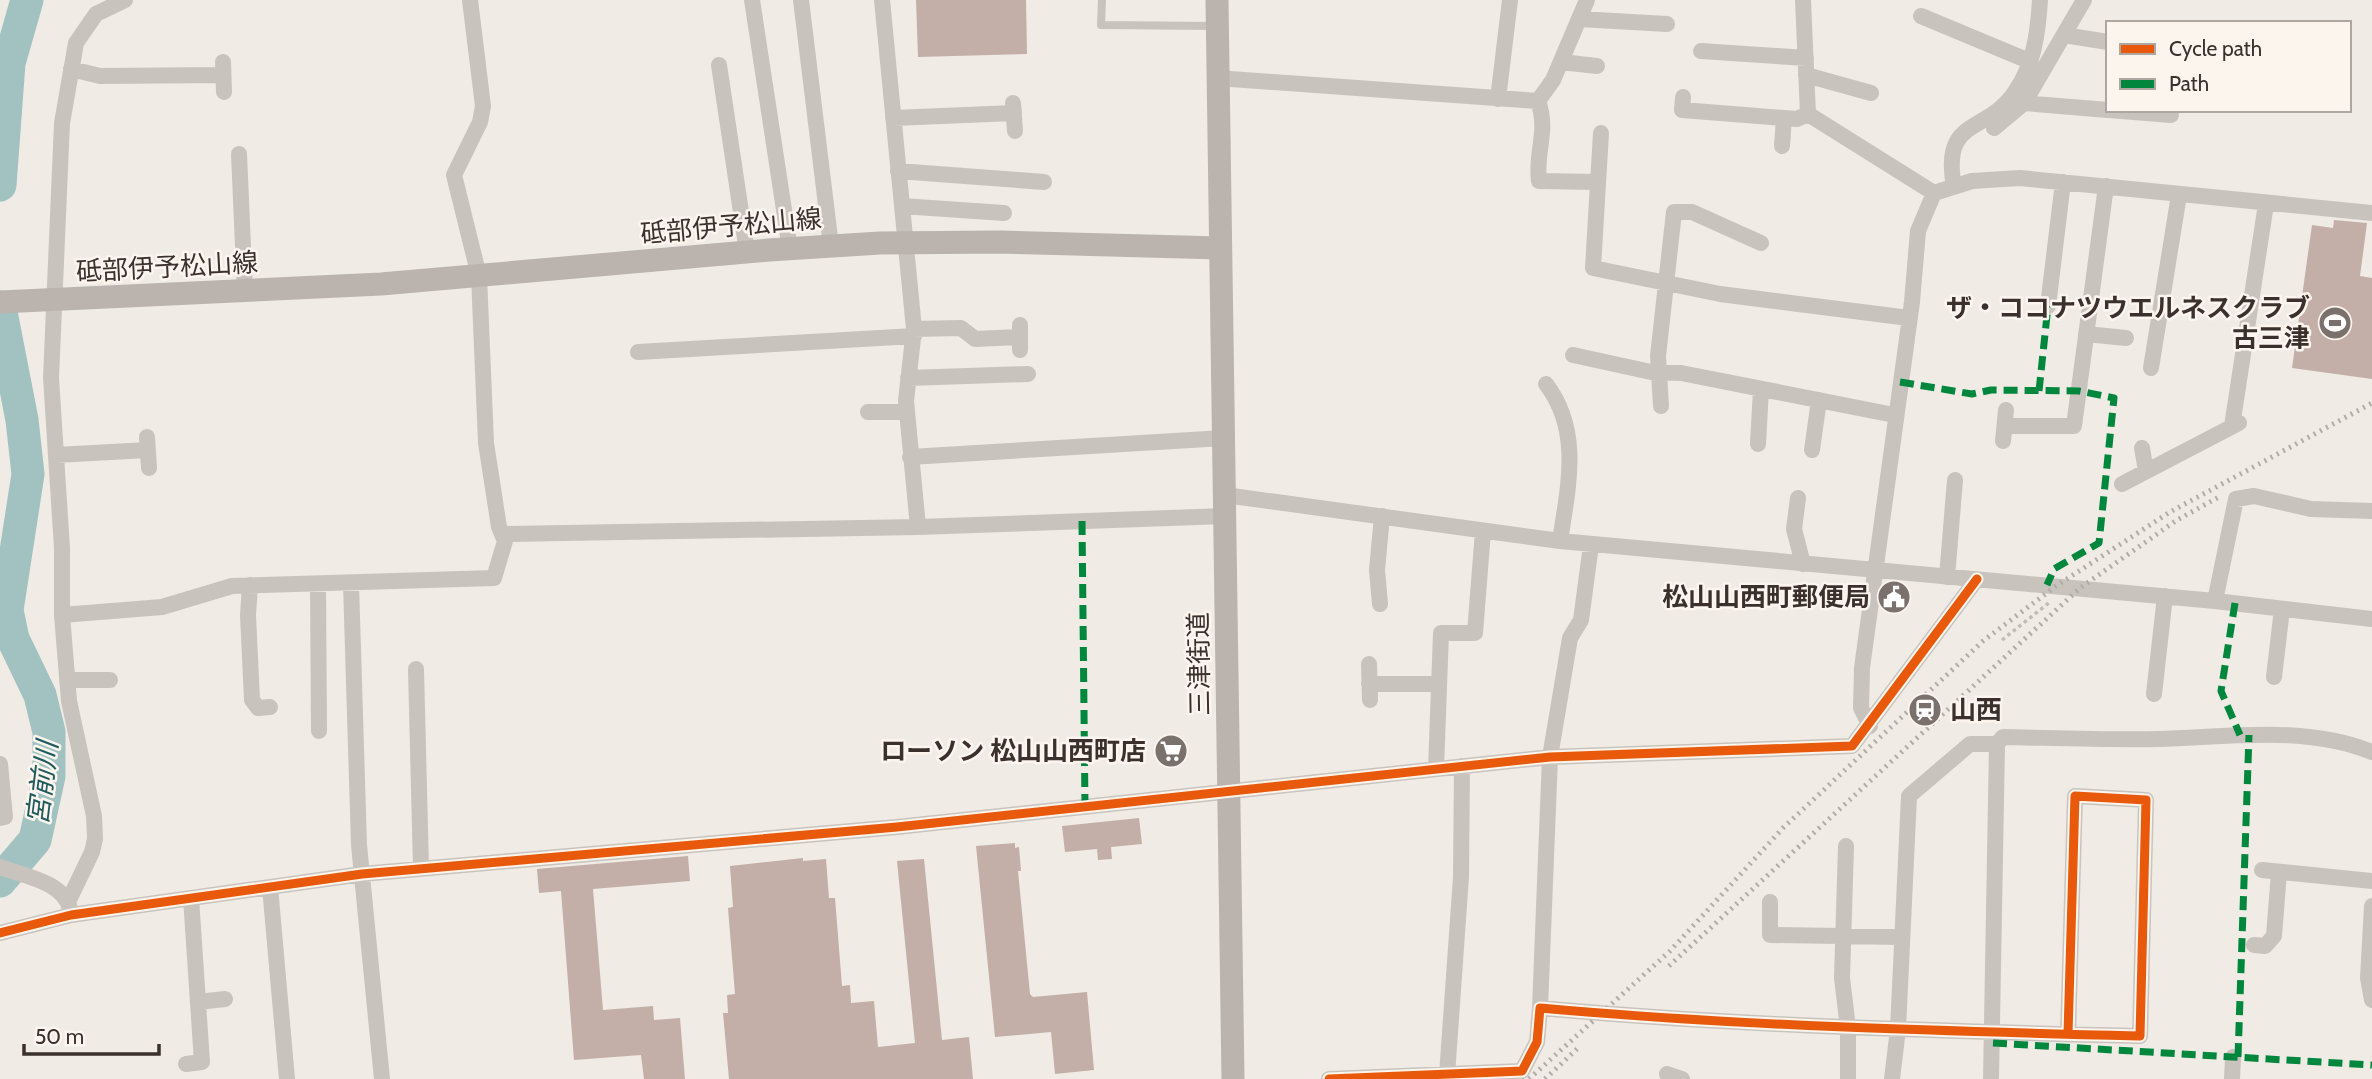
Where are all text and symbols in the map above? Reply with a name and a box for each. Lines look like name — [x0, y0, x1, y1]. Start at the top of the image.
legend — [2106, 21, 2351, 112]
text: Cycle path — [2169, 36, 2262, 61]
text: Path — [2169, 71, 2209, 96]
street label: 砥部伊予松山線 — [639, 202, 823, 250]
street label: 砥部伊予松山線 — [75, 246, 259, 288]
place label: ザ・ココナツウエルネスクラブ 古三津 — [1946, 292, 2310, 354]
sports icon: ザ・ココナツウエルネスクラブ 古三津 — [2316, 304, 2354, 342]
public building icon: 松山山西町郵便局 — [1875, 578, 1913, 616]
place label: 松山山西町郵便局 — [1662, 581, 1870, 613]
street label: 三津街道 — [1182, 612, 1216, 716]
station icon: 山西 — [1906, 691, 1944, 729]
place label: 山西 — [1950, 694, 2002, 726]
supermarket icon: ローソン 松山山西町店 — [1152, 732, 1190, 770]
place label: ローソン 松山山西町店 — [880, 735, 1146, 767]
water label: 宮前川 — [20, 736, 64, 827]
scale bar — [24, 1012, 159, 1056]
text: 50 m — [35, 1024, 84, 1049]

